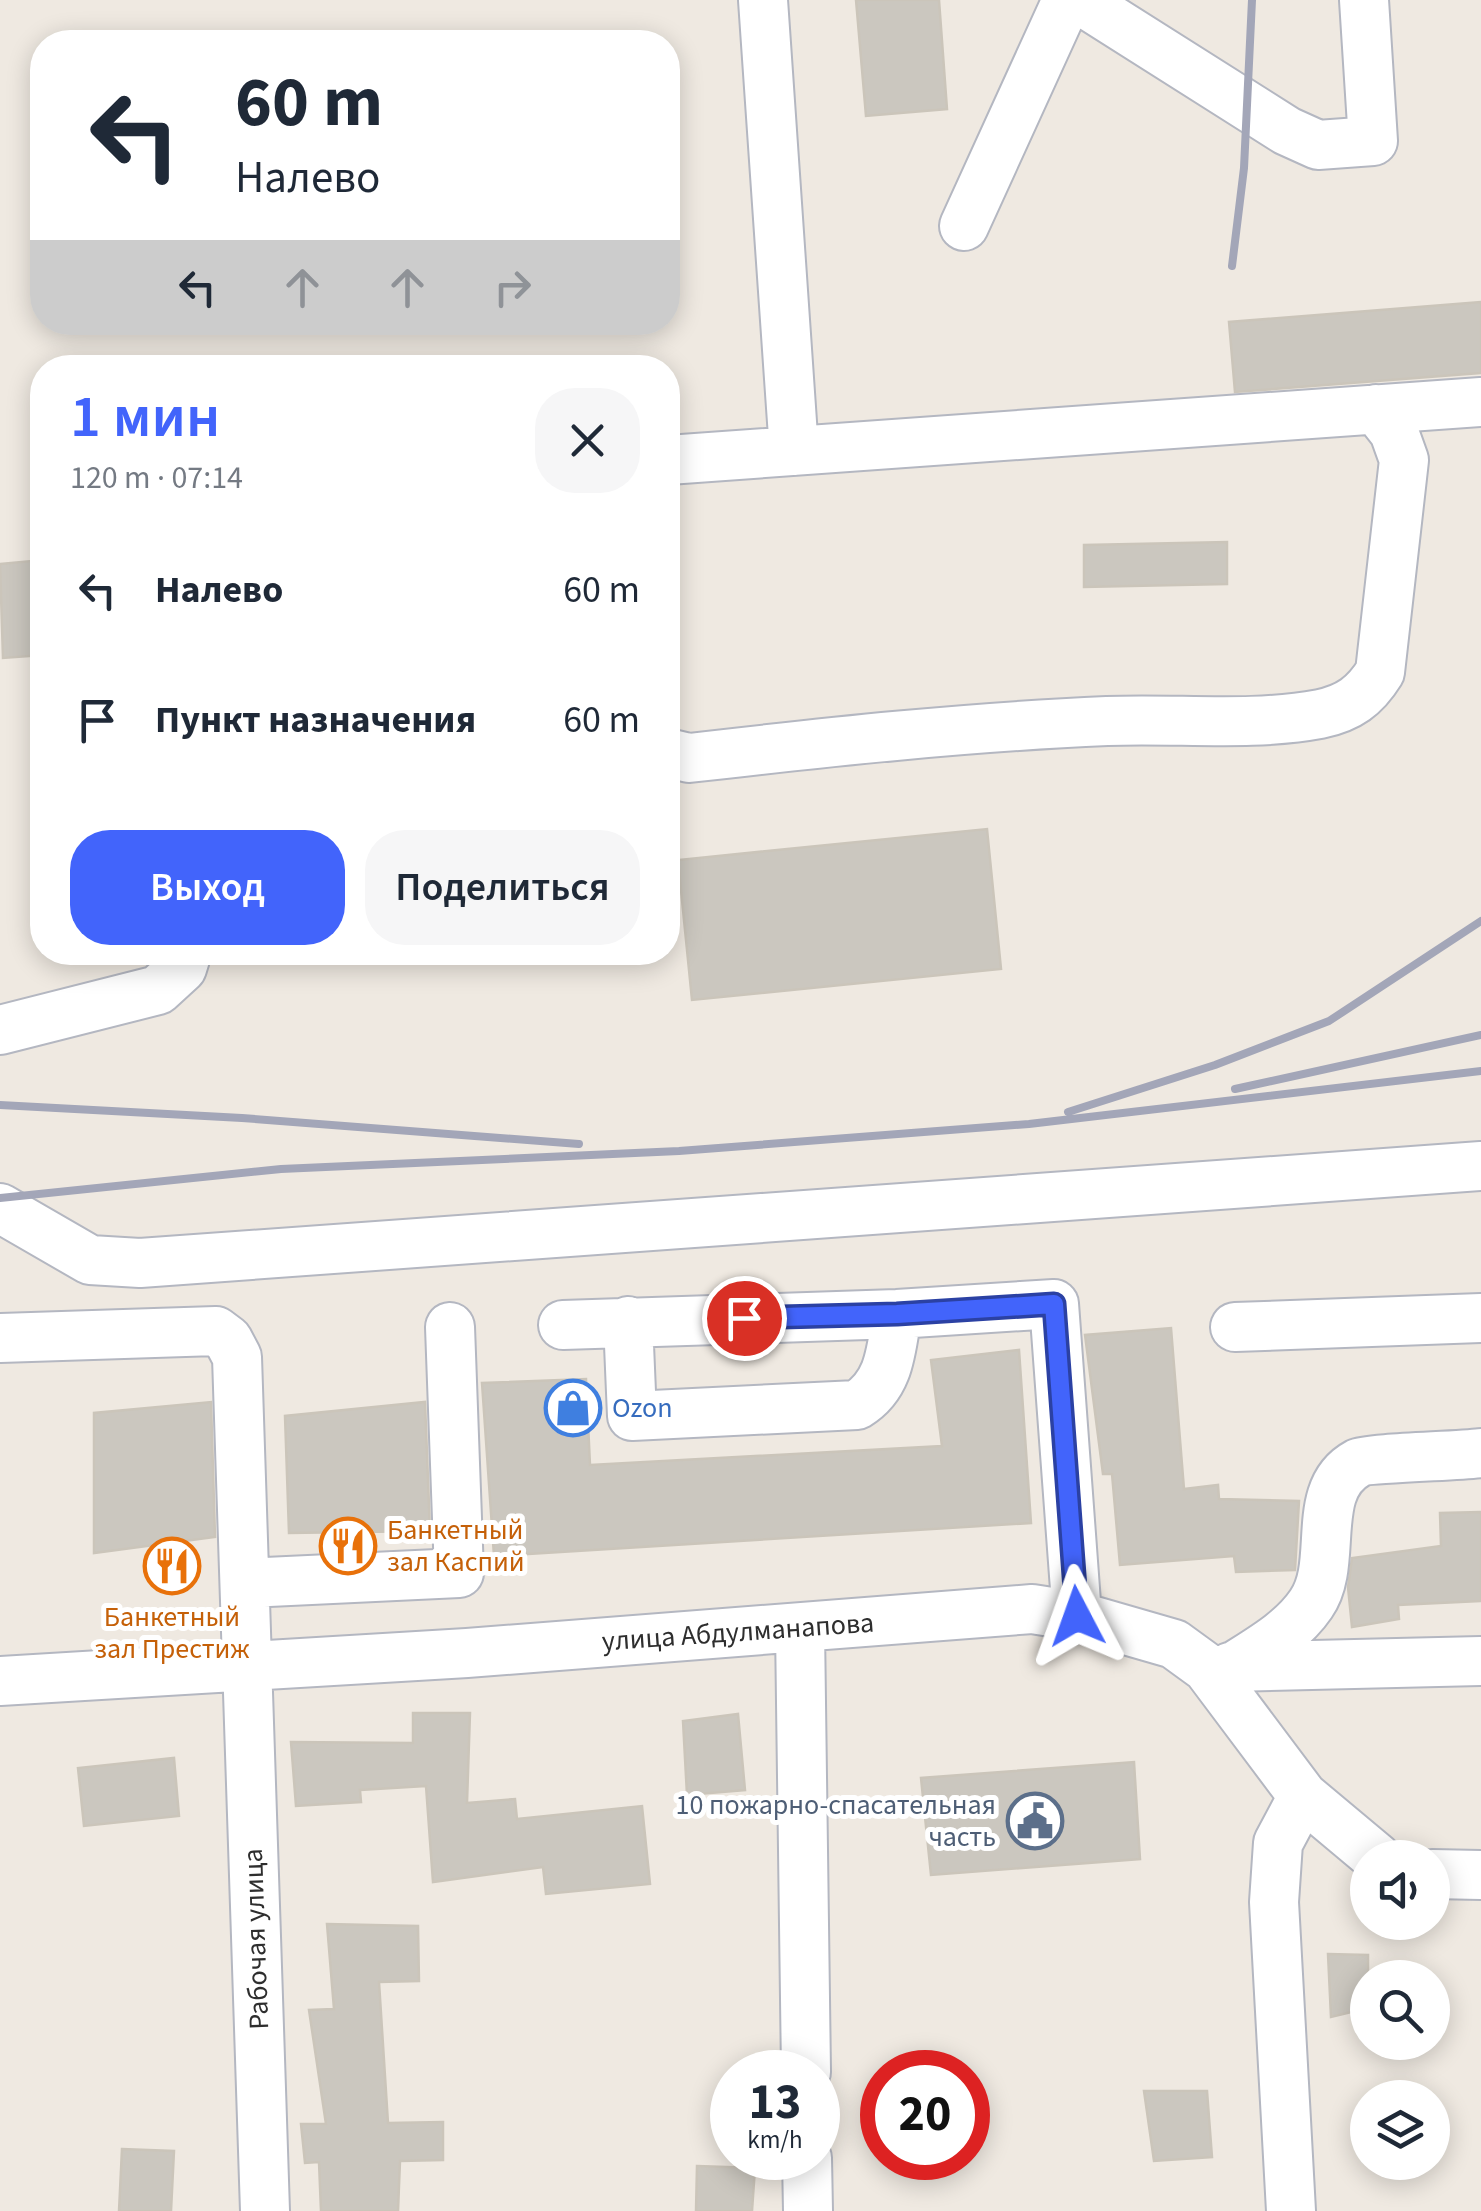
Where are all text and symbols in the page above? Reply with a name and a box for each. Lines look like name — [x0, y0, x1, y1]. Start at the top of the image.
text: 60 m — [235, 53, 383, 153]
icon: left — [70, 70, 200, 200]
text: Налево — [235, 146, 381, 210]
icon: left — [170, 260, 225, 315]
icon: ahead — [275, 260, 330, 315]
icon: ahead — [380, 260, 435, 315]
icon: right — [485, 260, 540, 315]
text: 1 мин — [70, 375, 220, 460]
button: close — [535, 388, 640, 493]
text: 120 m · 07:14 — [70, 455, 243, 501]
icon: left — [70, 563, 125, 618]
text: Налево — [155, 563, 283, 617]
text: 60 m — [563, 563, 640, 617]
icon: arrive — [70, 693, 125, 748]
text: Пункт назначения — [155, 693, 476, 747]
text: 60 m — [563, 693, 640, 747]
button: Выход — [70, 830, 345, 945]
button: Поделиться — [365, 830, 640, 945]
pin — [702, 1276, 787, 1361]
icon: arrive — [717, 1291, 772, 1346]
shop icon: Ozon — [543, 1378, 603, 1438]
place label: Ozon — [612, 1388, 673, 1428]
place label: Банкетный зал Каспий — [387, 1510, 525, 1582]
restaurant icon: Банкетный зал Каспий — [318, 1516, 378, 1576]
restaurant icon: Банкетный зал Престиж — [142, 1536, 202, 1596]
position arrow — [1025, 1564, 1129, 1668]
place label: Банкетный зал Престиж — [94, 1597, 250, 1669]
street label: улица Абдулманапова — [601, 1603, 875, 1661]
place label: 10 пожарно-спасательная часть — [676, 1785, 996, 1857]
public building icon: 10 пожарно-спасательная часть — [1005, 1791, 1065, 1851]
map controls — [1350, 1840, 1450, 2180]
button: sound — [1350, 1840, 1450, 1940]
street label: Рабочая улица — [233, 1848, 279, 2030]
button: search — [1350, 1960, 1450, 2060]
speed limit sign: 20 — [860, 2050, 990, 2180]
text: 13 — [749, 2067, 801, 2138]
button: layers — [1350, 2080, 1450, 2180]
text: km/h — [747, 2122, 803, 2158]

